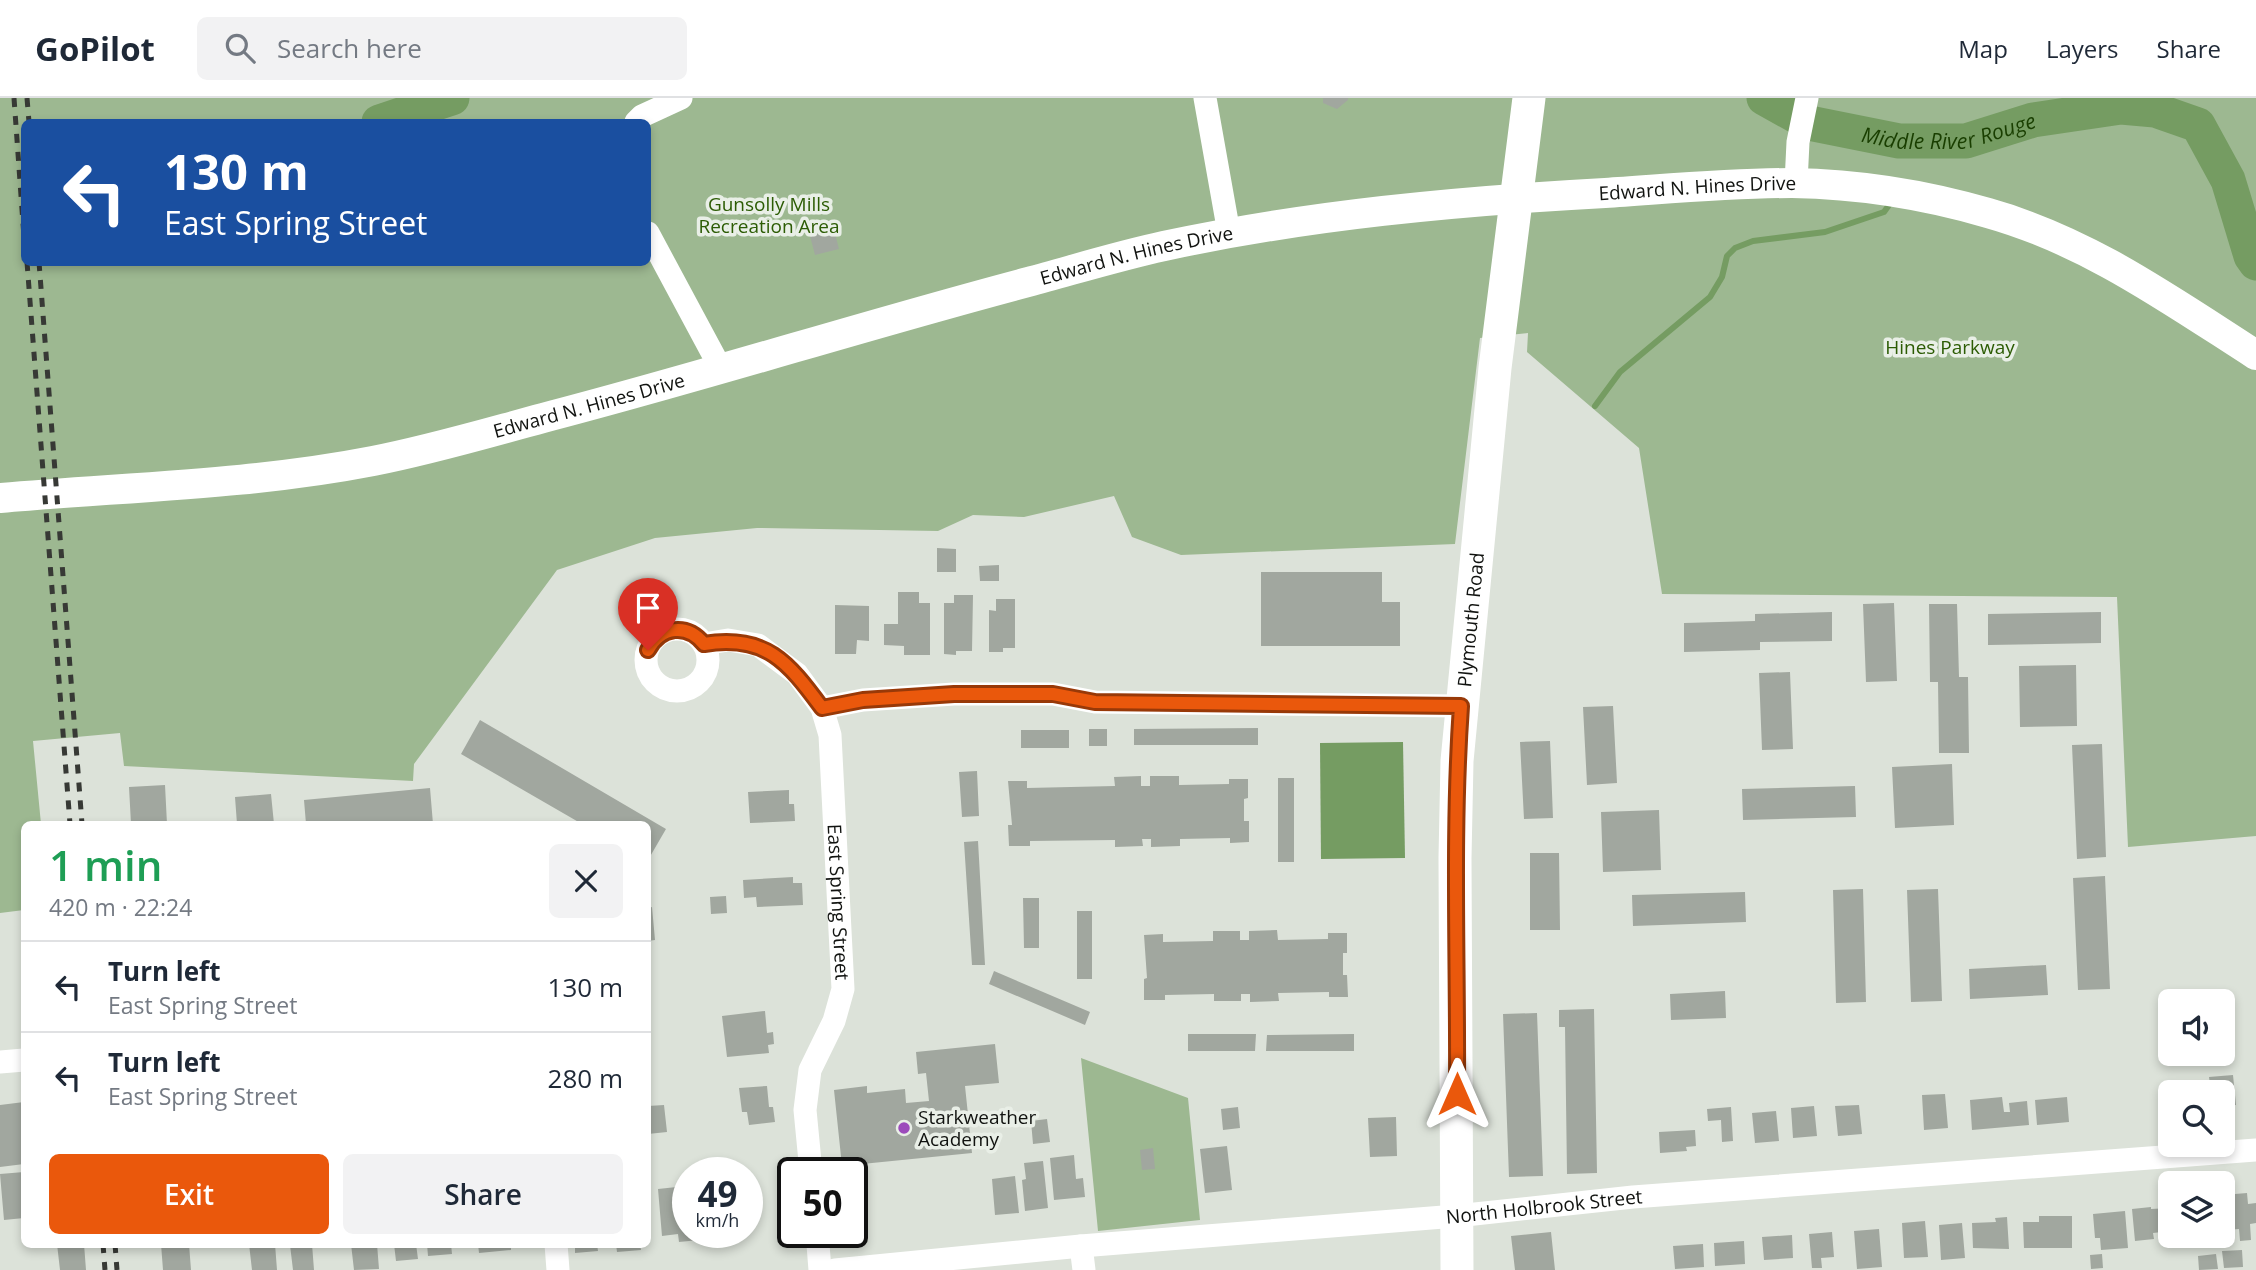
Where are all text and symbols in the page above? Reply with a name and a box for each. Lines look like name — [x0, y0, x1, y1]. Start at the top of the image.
search box — [197, 17, 687, 80]
text: GoPilot — [35, 26, 155, 71]
icon: search — [221, 29, 259, 67]
text: Search here — [277, 30, 422, 66]
text: Map — [1958, 32, 2008, 65]
text: Layers — [2046, 32, 2119, 65]
text: Share — [2157, 32, 2221, 65]
water label: Middle River Rouge — [1859, 106, 2039, 155]
text: 130 m — [164, 138, 309, 204]
icon: left — [49, 147, 140, 238]
street label: Edward N. Hines Drive — [1598, 170, 1796, 206]
park label: Gunsolly Mills Recreation Area — [698, 191, 840, 239]
text: East Spring Street — [164, 201, 428, 244]
street label: Edward N. Hines Drive — [1037, 220, 1235, 291]
park label: Hines Parkway — [1885, 334, 2015, 360]
street label: Edward N. Hines Drive — [490, 367, 688, 444]
street label: Plymouth Road — [1451, 551, 1490, 688]
pin — [618, 578, 678, 650]
icon: arrive — [629, 589, 667, 627]
street label: East Spring Street — [822, 823, 856, 981]
text: 1 min — [49, 836, 162, 893]
button: close — [549, 844, 623, 918]
text: 420 m · 22:24 — [49, 891, 192, 923]
text: Turn left — [108, 953, 220, 989]
icon: left — [49, 968, 87, 1006]
text: 130 m — [548, 969, 623, 1005]
text: East Spring Street — [108, 989, 297, 1021]
map controls — [2158, 989, 2235, 1248]
button: sound — [2158, 989, 2235, 1066]
text: Turn left — [108, 1044, 220, 1080]
position arrow — [1420, 1057, 1494, 1131]
icon: left — [49, 1059, 87, 1097]
text: 280 m — [548, 1060, 623, 1096]
text: East Spring Street — [108, 1080, 297, 1112]
button: search — [2158, 1080, 2235, 1157]
place label: Starkweather Academy — [918, 1104, 1037, 1152]
marker: Starkweather Academy — [896, 1120, 912, 1136]
button: Exit — [49, 1154, 329, 1234]
button: Share — [343, 1154, 623, 1234]
speed limit sign: 50 — [777, 1157, 868, 1248]
text: 49 — [697, 1170, 738, 1217]
button: layers — [2158, 1171, 2235, 1248]
street label: North Holbrook Street — [1445, 1183, 1643, 1230]
text: km/h — [696, 1208, 739, 1232]

